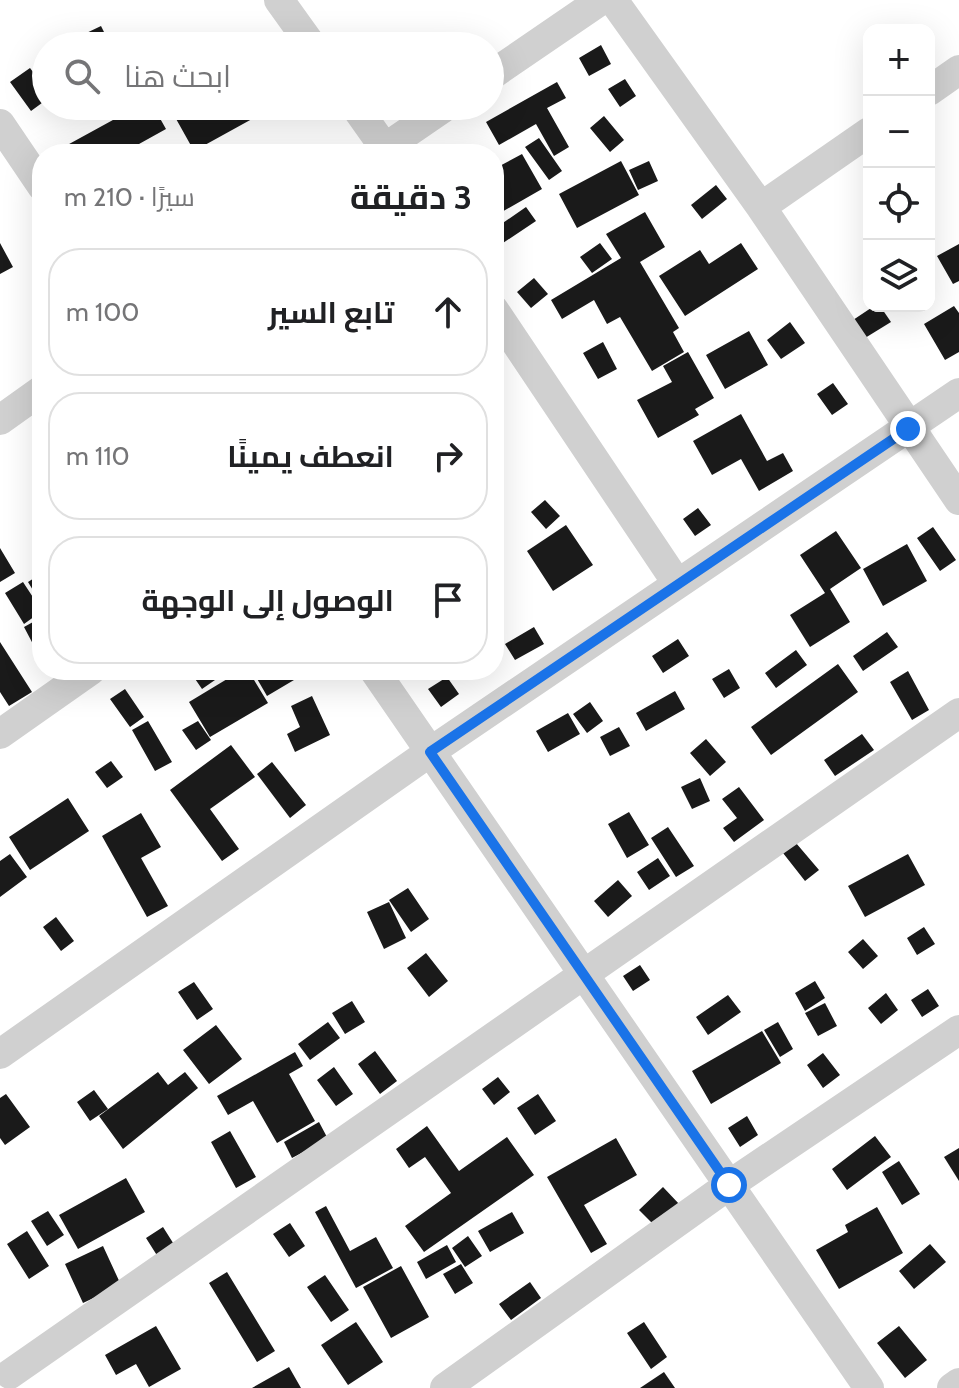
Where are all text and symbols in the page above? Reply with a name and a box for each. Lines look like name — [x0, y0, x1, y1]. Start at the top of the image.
map controls — [863, 24, 935, 312]
button: + — [863, 24, 935, 96]
search box — [32, 32, 504, 120]
icon: search — [60, 54, 104, 98]
text: ابحث هنا — [124, 58, 231, 95]
button: − — [863, 96, 935, 168]
button: locate — [863, 168, 935, 240]
text: 3 دقيقة — [350, 176, 472, 218]
text: سيرًا · 210 m — [64, 181, 195, 213]
button: layers — [863, 240, 935, 312]
icon: ahead — [426, 290, 470, 334]
text: تابع السير — [268, 294, 394, 331]
text: 100 m — [66, 296, 139, 328]
route end — [890, 411, 926, 447]
icon: right — [426, 434, 470, 478]
text: انعطف يمينًا — [227, 438, 394, 475]
text: 110 m — [66, 440, 130, 472]
icon: arrive — [426, 578, 470, 622]
text: الوصول إلى الوجهة — [141, 582, 394, 619]
route start — [711, 1167, 747, 1203]

